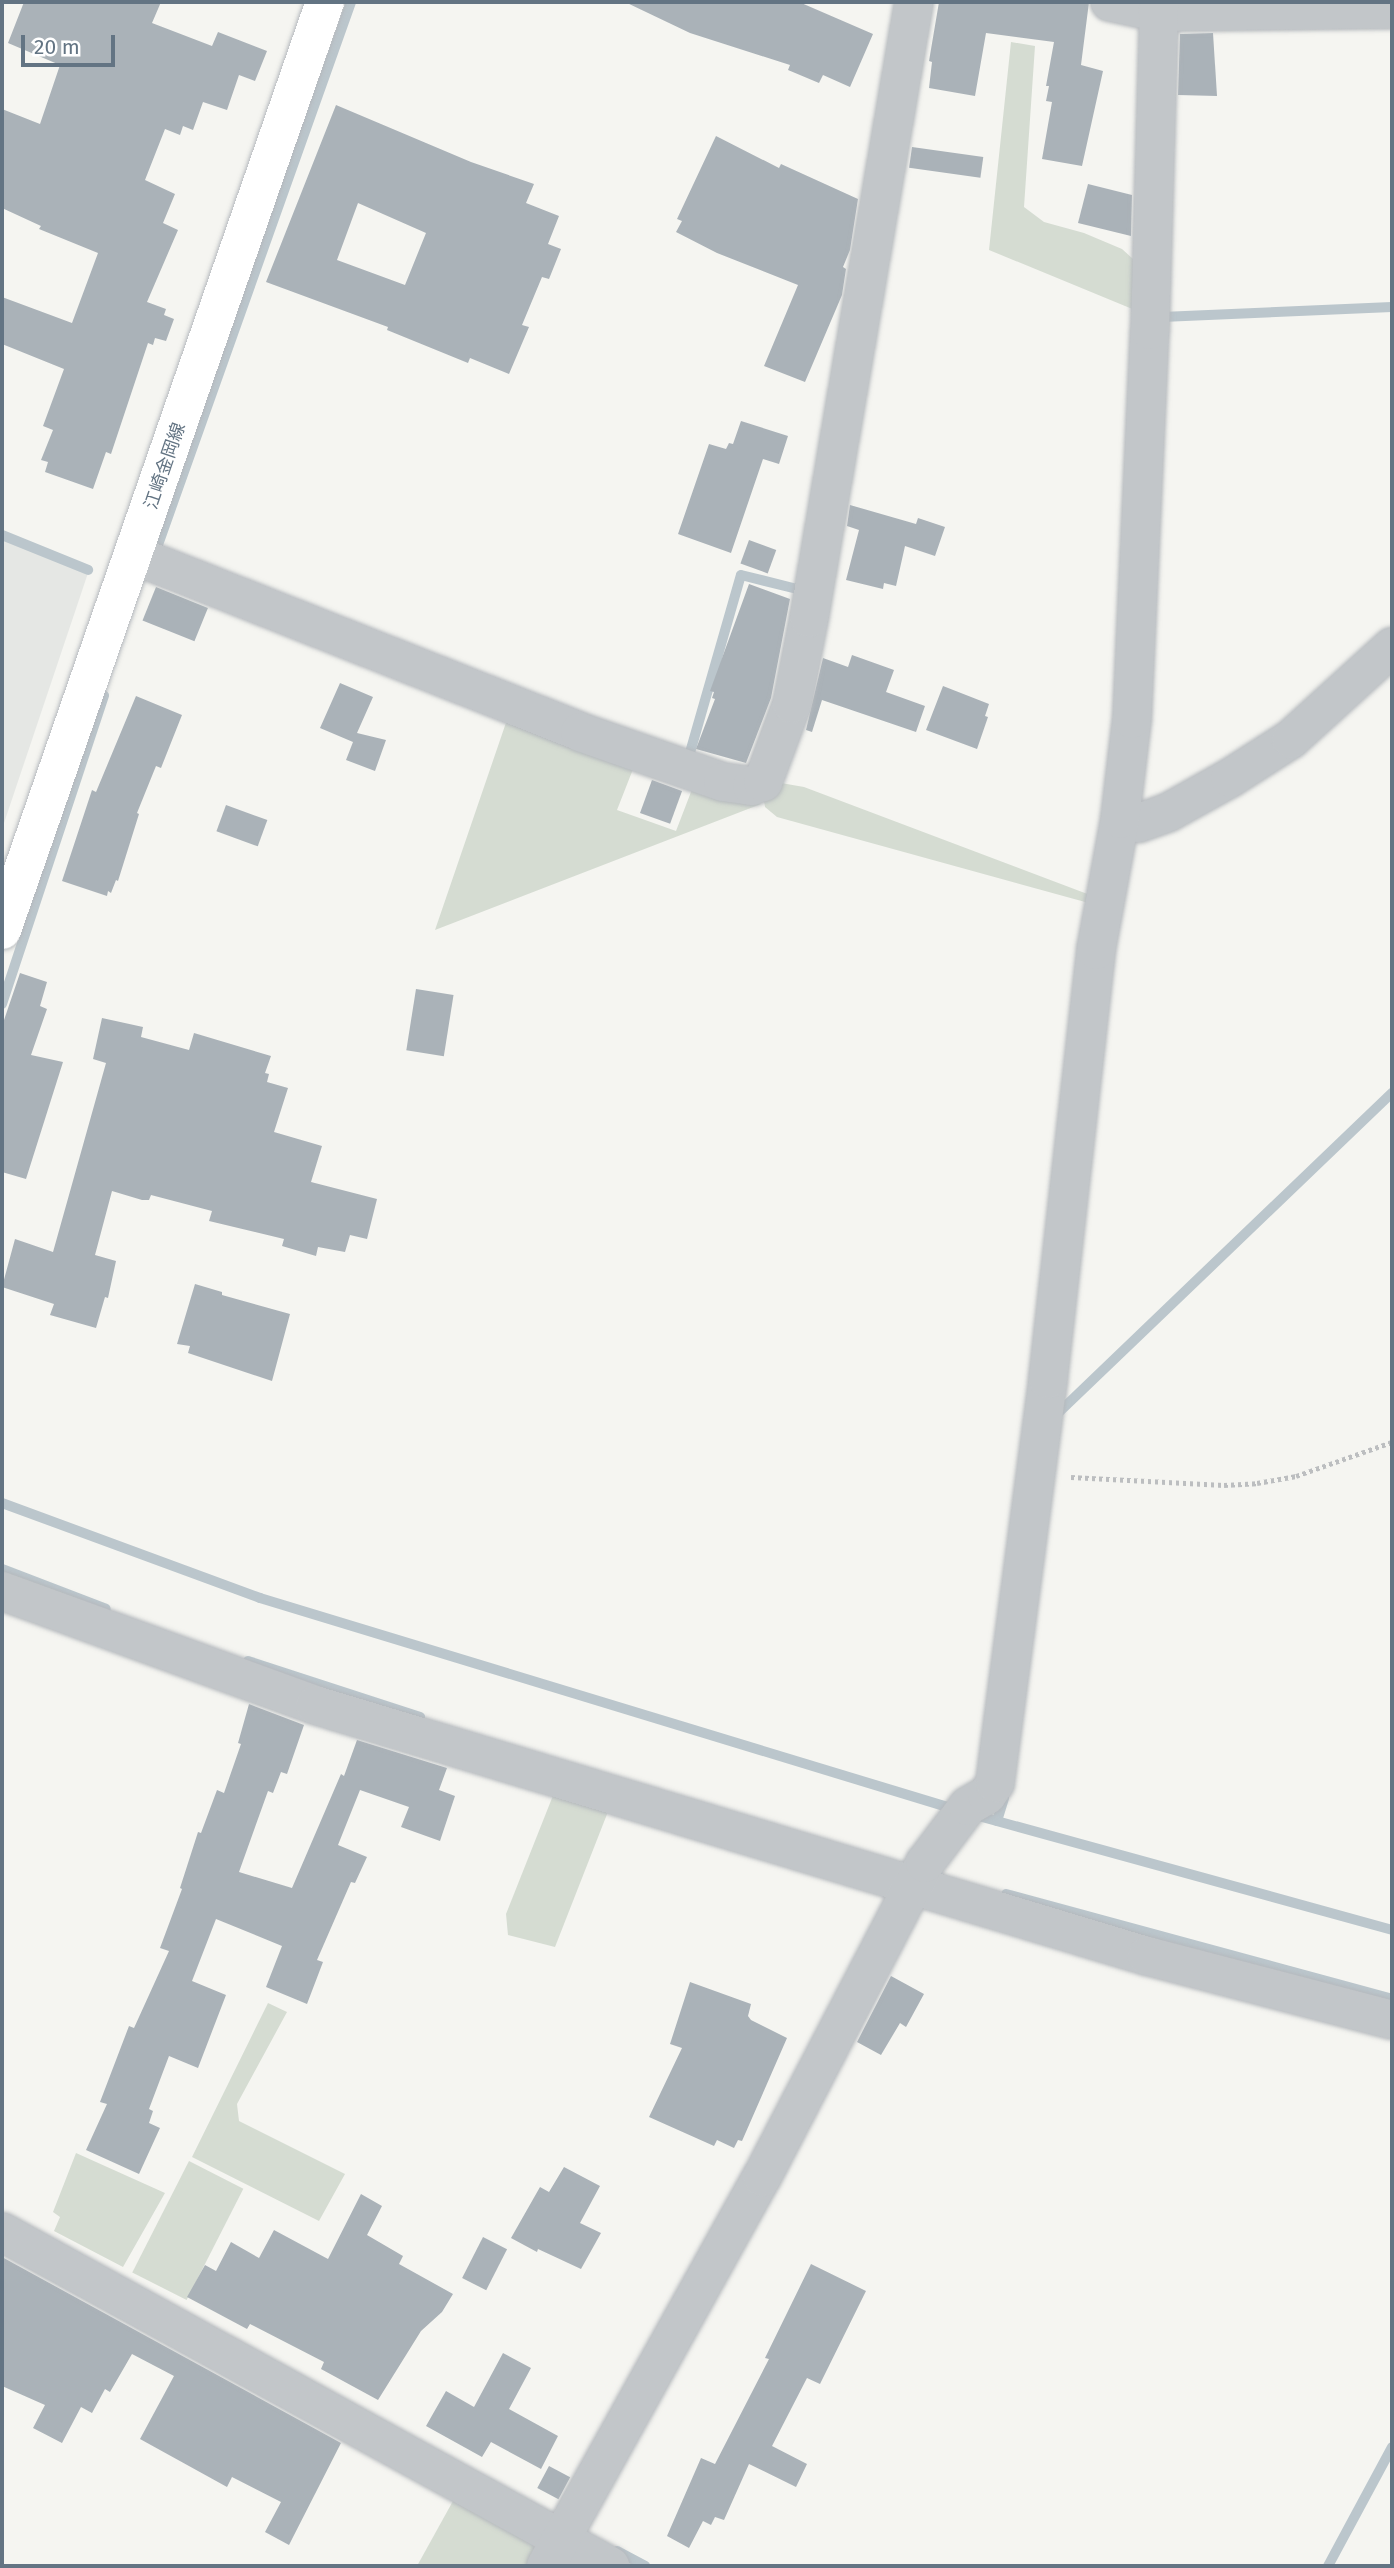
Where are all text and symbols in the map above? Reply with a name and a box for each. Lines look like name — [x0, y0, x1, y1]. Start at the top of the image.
scale bar — [24, 21, 119, 65]
text: 20 m — [34, 34, 80, 60]
street label: 江崎金岡線 — [140, 420, 190, 512]

